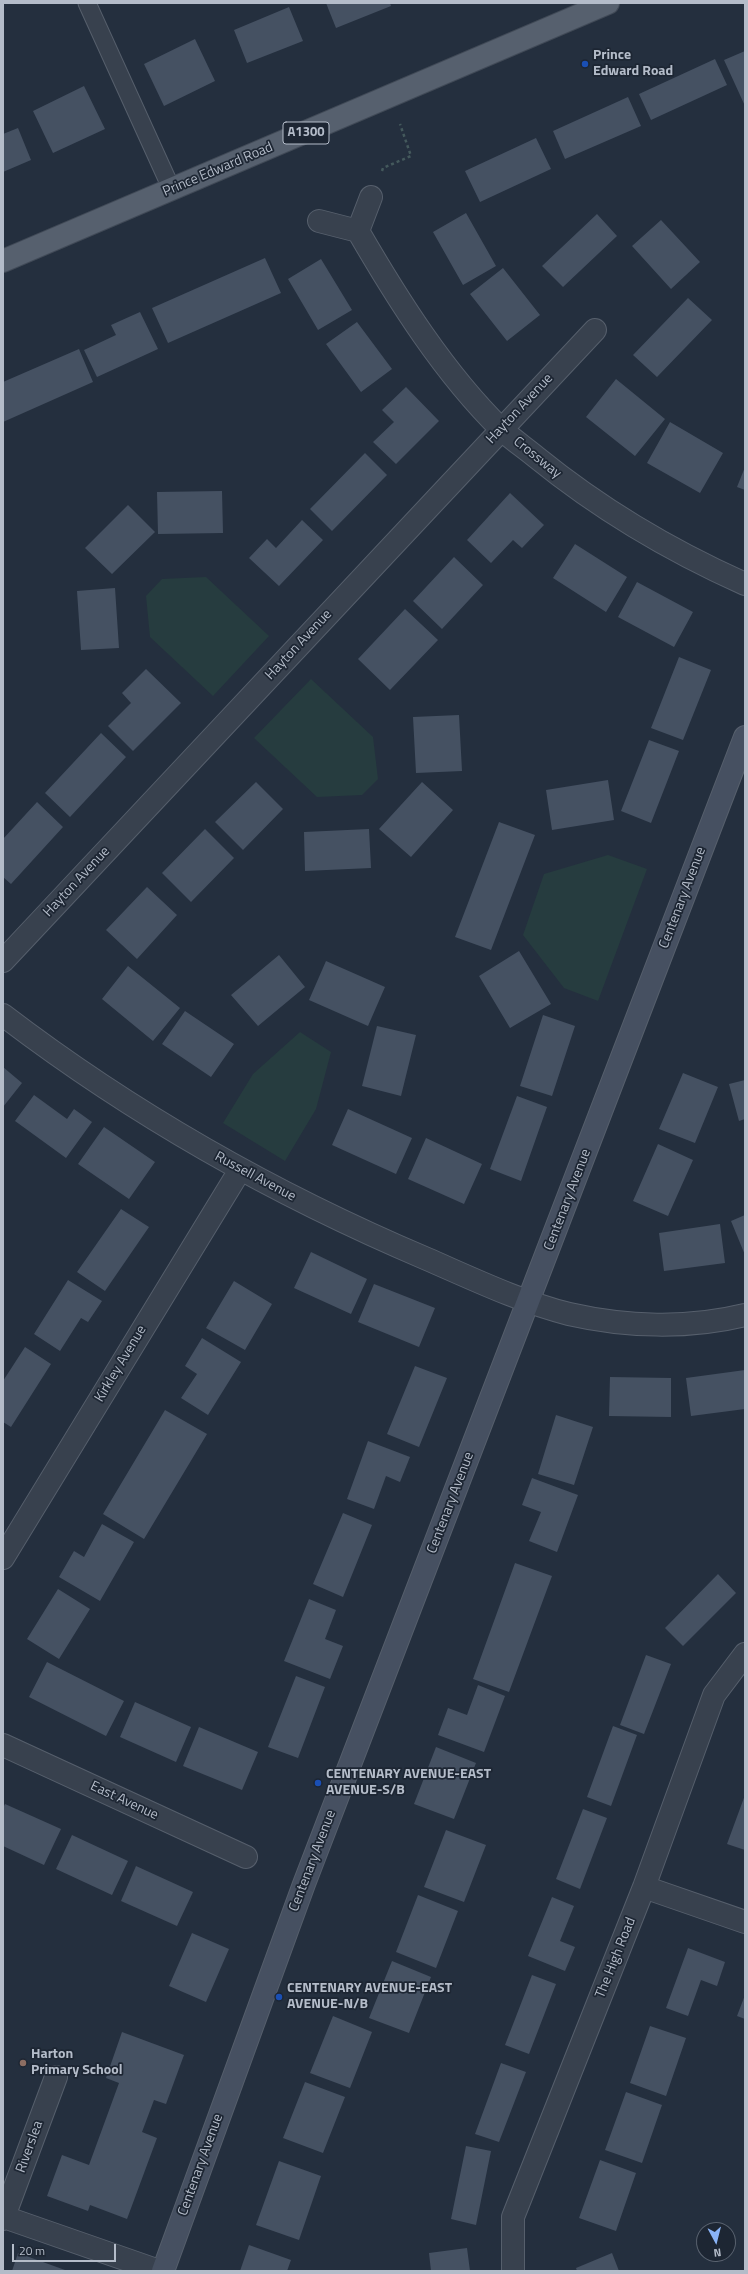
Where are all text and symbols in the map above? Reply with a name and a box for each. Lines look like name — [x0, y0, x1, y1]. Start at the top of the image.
place label: Prince Edward Road — [593, 48, 673, 80]
marker: Prince Edward Road — [580, 59, 590, 69]
road number: A1300 — [283, 122, 329, 144]
street label: Prince Edward Road — [160, 139, 276, 201]
street label: Hayton Avenue — [483, 370, 557, 448]
street label: Crossway — [510, 434, 564, 482]
street label: Hayton Avenue — [262, 606, 336, 684]
street label: Hayton Avenue — [40, 843, 114, 921]
street label: Centenary Avenue — [656, 845, 710, 951]
street label: Centenary Avenue — [541, 1147, 595, 1253]
street label: Russell Avenue — [212, 1149, 298, 1205]
street label: Kirkley Avenue — [92, 1323, 150, 1405]
street label: Centenary Avenue — [424, 1450, 478, 1556]
place label: CENTENARY AVENUE-EAST AVENUE-S/B — [326, 1767, 491, 1800]
street label: East Avenue — [87, 1778, 161, 1824]
marker: CENTENARY AVENUE-EAST AVENUE-S/B — [313, 1778, 323, 1788]
street label: Centenary Avenue — [286, 1808, 340, 1914]
street label: The High Road — [592, 1915, 640, 2001]
place label: CENTENARY AVENUE-EAST AVENUE-N/B — [287, 1981, 452, 2014]
marker: CENTENARY AVENUE-EAST AVENUE-N/B — [274, 1992, 284, 2002]
place label: Harton Primary School — [31, 2047, 123, 2080]
marker: Harton Primary School — [18, 2058, 28, 2068]
street label: Centenary Avenue — [175, 2112, 227, 2218]
street label: Riverslea — [13, 2119, 47, 2175]
north arrow — [696, 2222, 736, 2262]
scale bar — [14, 2236, 118, 2262]
text: 20 m — [19, 2241, 45, 2260]
text: N — [713, 2245, 722, 2261]

